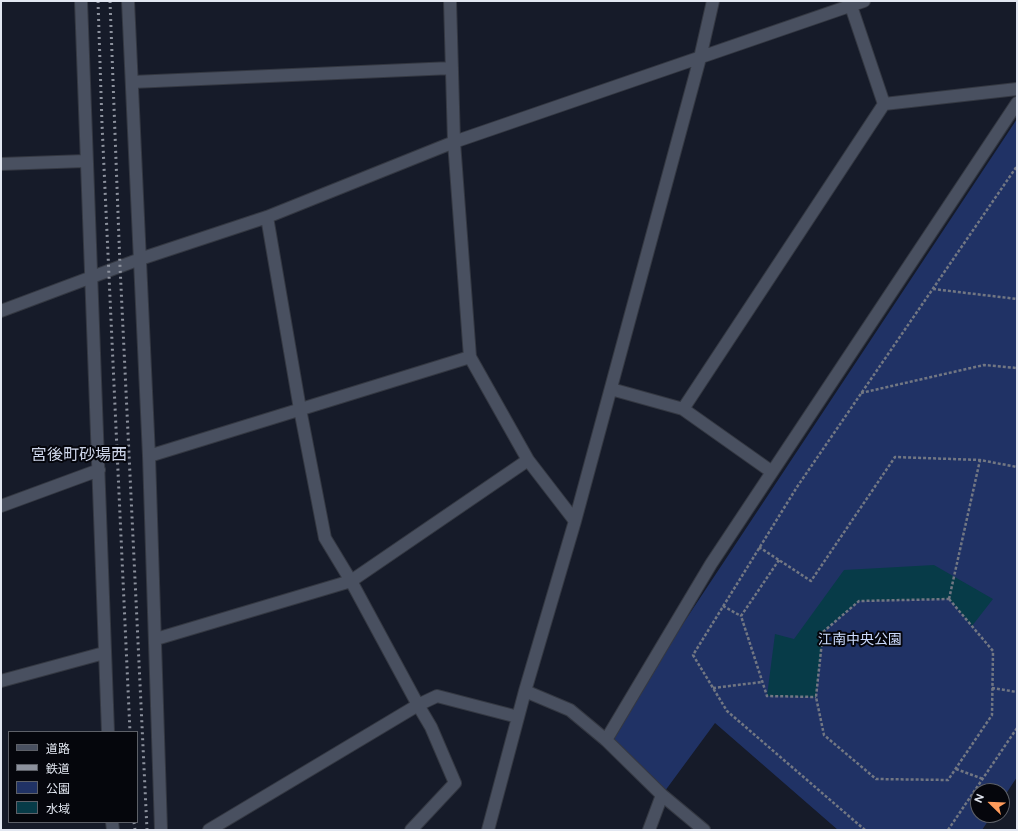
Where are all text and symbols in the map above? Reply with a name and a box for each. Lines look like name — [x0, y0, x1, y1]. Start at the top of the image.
district label: 宮後町砂場西 — [31, 445, 127, 465]
park label: 江南中央公園 — [818, 632, 902, 648]
legend — [8, 731, 138, 823]
text: 道路 — [46, 742, 70, 756]
text: 鉄道 — [46, 762, 70, 776]
text: 公園 — [46, 782, 70, 796]
north arrow — [970, 783, 1010, 823]
text: N — [972, 792, 987, 805]
text: 水域 — [46, 802, 70, 816]

